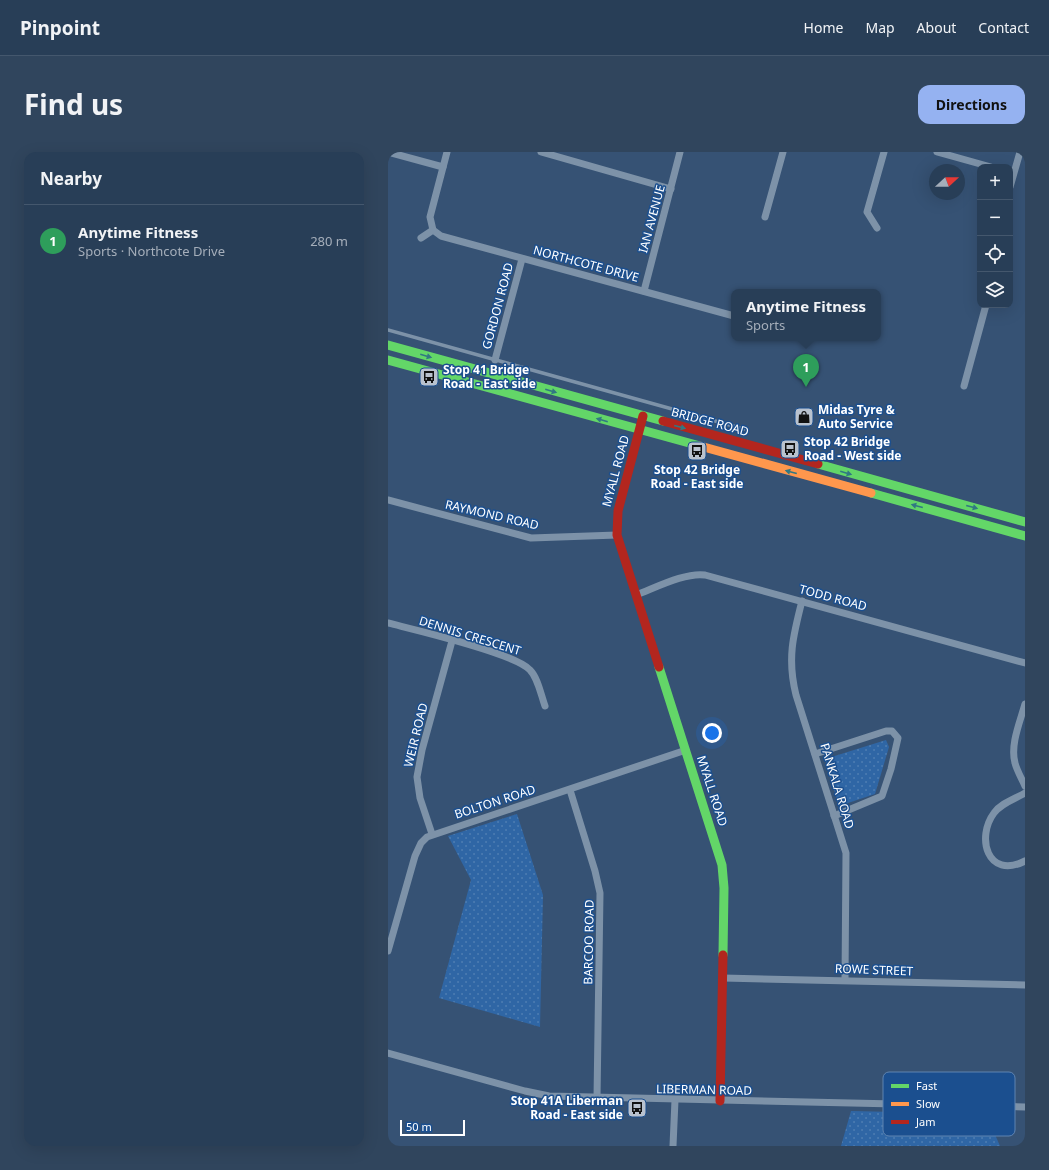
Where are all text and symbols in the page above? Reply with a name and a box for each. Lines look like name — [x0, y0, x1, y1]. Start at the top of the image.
text: Pinpoint — [20, 15, 100, 41]
text: Home — [804, 18, 843, 37]
text: Map — [865, 18, 895, 37]
text: About — [917, 18, 956, 37]
text: Contact — [978, 18, 1029, 37]
text: Find us — [24, 85, 123, 123]
button: Directions — [918, 85, 1025, 124]
north arrow — [929, 164, 965, 200]
map controls — [977, 164, 1013, 308]
button: + — [977, 164, 1013, 200]
text: Nearby — [40, 167, 102, 190]
street label: IAN AVENUE — [634, 183, 669, 255]
button: − — [977, 200, 1013, 236]
text: Anytime Fitness — [78, 222, 198, 242]
text: 1 — [49, 232, 57, 250]
text: 280 m — [310, 232, 348, 250]
button: locate — [977, 236, 1013, 272]
street label: NORTHCOTE DRIVE — [532, 241, 641, 286]
text: Sports · Northcote Drive — [78, 242, 225, 260]
street label: GORDON ROAD — [478, 260, 517, 351]
button: layers — [977, 272, 1013, 308]
popup — [731, 289, 881, 341]
text: Anytime Fitness — [746, 296, 866, 316]
text: Sports — [746, 316, 785, 334]
one-way arrow — [420, 353, 432, 359]
pin: 1 — [793, 354, 819, 387]
place label: Stop 41 Bridge Road - East side — [443, 361, 536, 392]
bus stop icon: Stop 41 Bridge Road - East side — [418, 366, 440, 388]
one-way arrow — [545, 388, 557, 394]
place label: Midas Tyre & Auto Service — [818, 401, 895, 432]
street label: BRIDGE ROAD — [669, 403, 751, 440]
shop icon: Midas Tyre & Auto Service — [793, 406, 815, 428]
one-way arrow — [596, 417, 608, 423]
one-way arrow — [675, 424, 687, 430]
street label: MYALL ROAD — [598, 433, 633, 509]
place label: Stop 42 Bridge Road - West side — [804, 433, 901, 464]
bus stop icon: Stop 42 Bridge Road - West side — [779, 438, 801, 460]
bus stop icon: Stop 42 Bridge Road - East side — [686, 440, 708, 462]
place label: Stop 42 Bridge Road - East side — [651, 461, 743, 492]
one-way arrow — [785, 469, 797, 475]
one-way arrow — [840, 470, 852, 476]
street label: RAYMOND ROAD — [444, 495, 541, 534]
one-way arrow — [910, 503, 923, 509]
one-way arrow — [966, 504, 978, 510]
street label: TODD ROAD — [797, 580, 869, 615]
street label: DENNIS CRESCENT — [417, 612, 524, 659]
street label: WEIR ROAD — [399, 701, 432, 769]
your location — [702, 723, 722, 743]
street label: PANKALA ROAD — [816, 741, 859, 831]
street label: MYALL ROAD — [693, 753, 732, 829]
street label: BOLTON ROAD — [452, 780, 538, 823]
street label: BARCOO ROAD — [579, 899, 598, 985]
street label: ROWE STREET — [835, 960, 914, 979]
legend — [883, 1072, 1015, 1136]
text: Fast — [916, 1078, 937, 1093]
street label: LIBERMAN ROAD — [656, 1080, 752, 1099]
place label: Stop 41A Liberman Road - East side — [511, 1092, 623, 1123]
text: Slow — [916, 1096, 940, 1111]
bus stop icon: Stop 41A Liberman Road - East side — [626, 1097, 648, 1119]
text: Jam — [915, 1114, 935, 1129]
scale bar — [400, 1118, 465, 1137]
text: 50 m — [406, 1119, 432, 1134]

